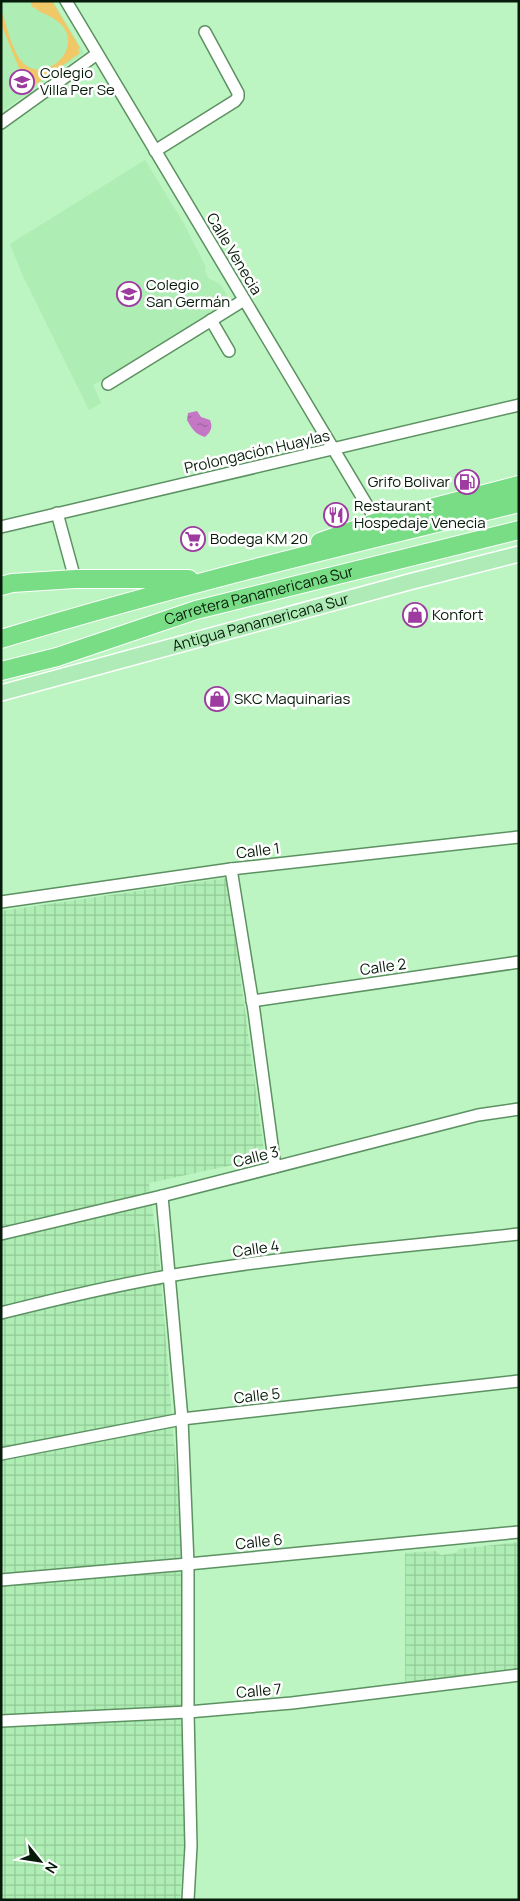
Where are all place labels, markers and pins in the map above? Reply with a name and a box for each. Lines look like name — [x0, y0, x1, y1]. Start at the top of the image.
place label: Colegio Villa Per Se — [40, 62, 115, 100]
school or university icon: Colegio Villa Per Se — [9, 69, 35, 95]
place label: Colegio San Germán — [146, 274, 230, 312]
school or university icon: Colegio San Germán — [116, 281, 142, 307]
fuel station icon: Grifo Bolivar — [454, 469, 480, 495]
place label: Grifo Bolivar — [368, 471, 451, 492]
place label: Restaurant Hospedaje Venecia — [354, 495, 486, 533]
restaurant icon: Restaurant Hospedaje Venecia — [323, 502, 349, 528]
supermarket icon: Bodega KM 20 — [180, 526, 206, 552]
place label: Bodega KM 20 — [210, 528, 308, 549]
shop icon: Konfort — [402, 602, 428, 628]
place label: Konfort — [432, 604, 483, 625]
shop icon: SKC Maquinarias — [204, 686, 230, 712]
place label: SKC Maquinarias — [234, 688, 350, 709]

